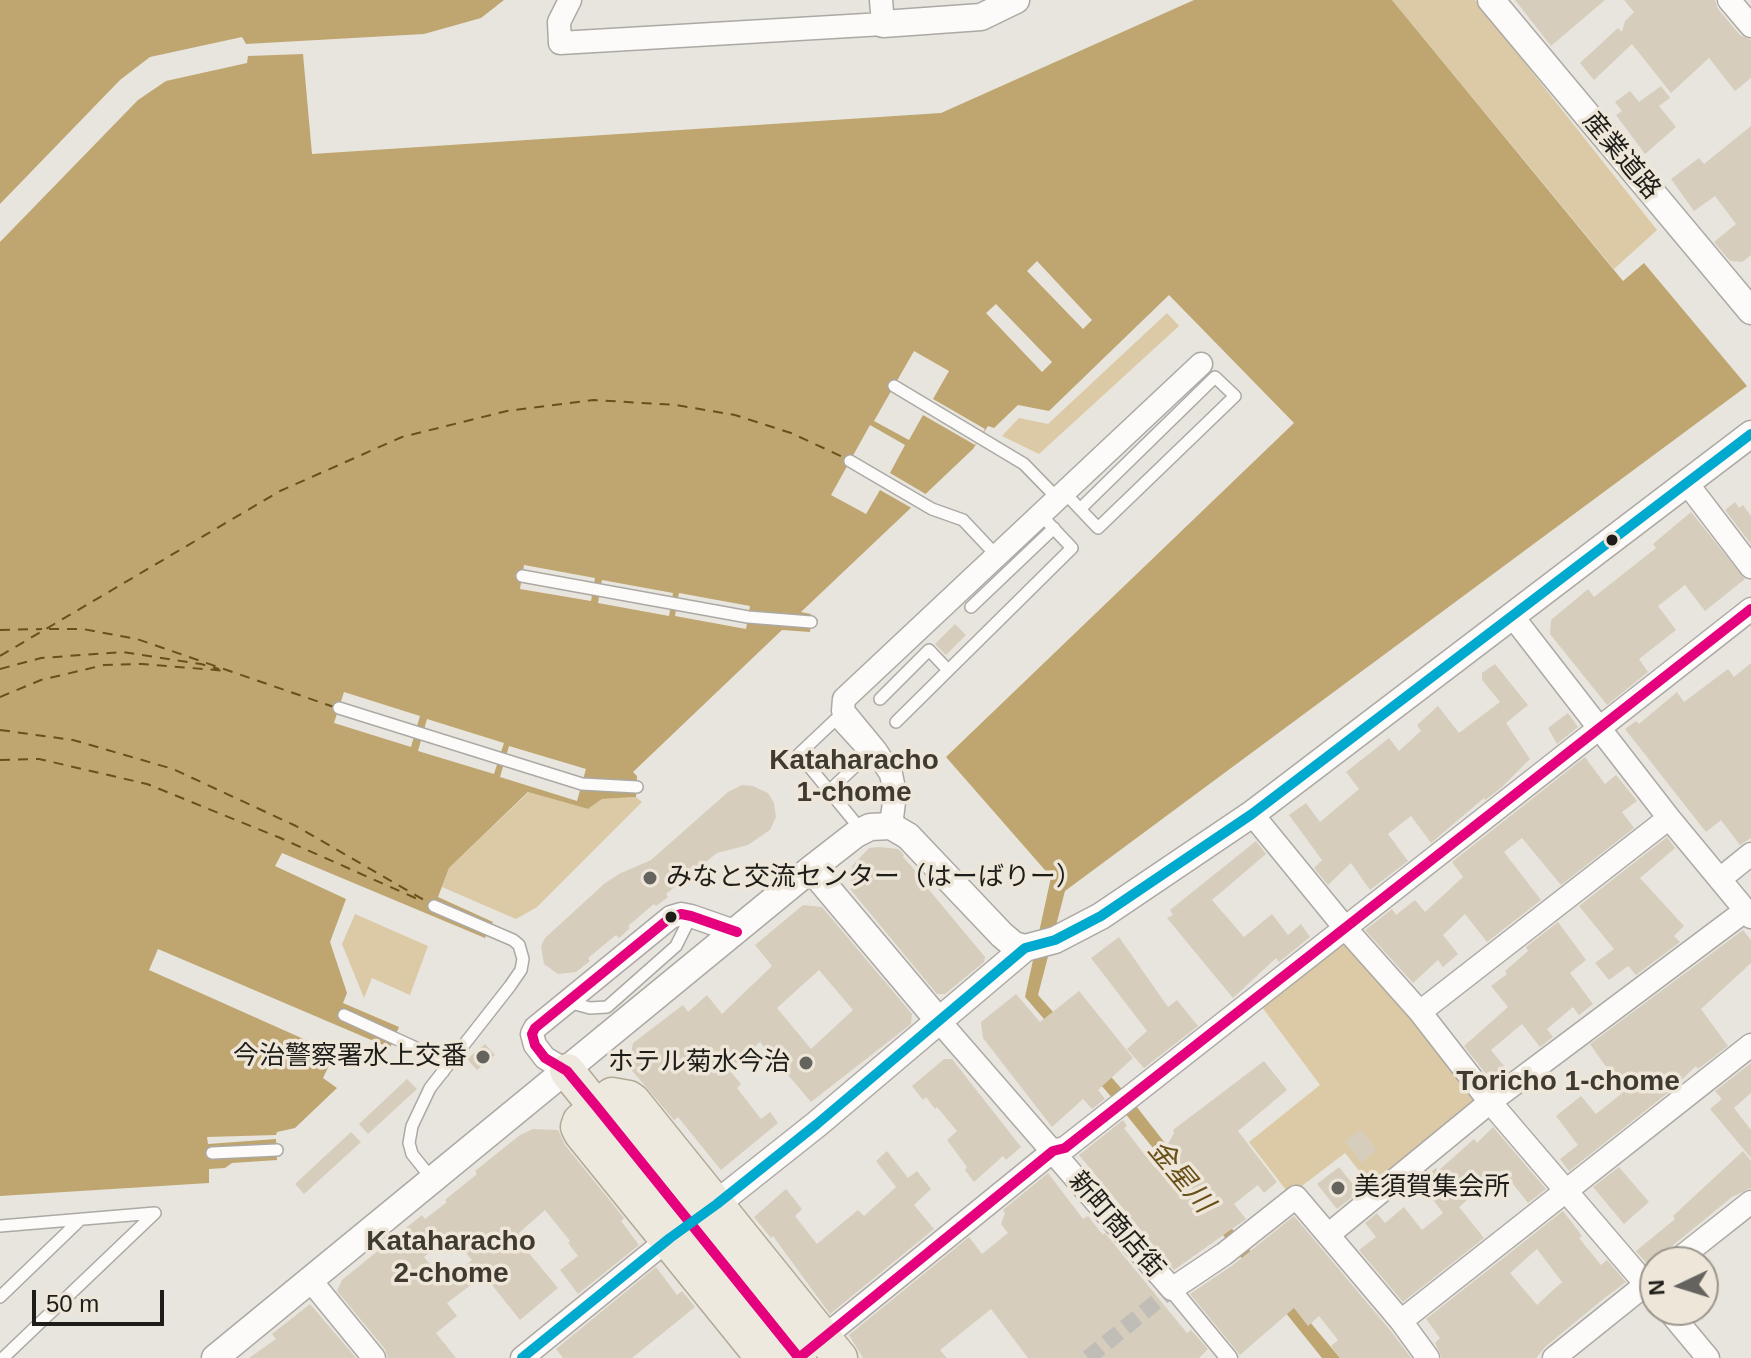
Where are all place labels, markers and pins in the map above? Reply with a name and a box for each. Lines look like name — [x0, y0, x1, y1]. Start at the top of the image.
unlabelled marker — [1604, 532, 1620, 548]
place label: みなと交流センター（はーばりー） — [666, 862, 1082, 894]
marker: みなと交流センター（はーばりー） — [641, 869, 659, 887]
unlabelled marker — [663, 909, 679, 925]
place label: 今治警察署水上交番 — [233, 1041, 467, 1073]
place label: ホテル菊水今治 — [608, 1047, 790, 1079]
marker: 今治警察署水上交番 — [474, 1048, 492, 1066]
marker: ホテル菊水今治 — [797, 1054, 815, 1072]
place label: 美須賀集会所 — [1354, 1172, 1510, 1204]
marker: 美須賀集会所 — [1329, 1179, 1347, 1197]

